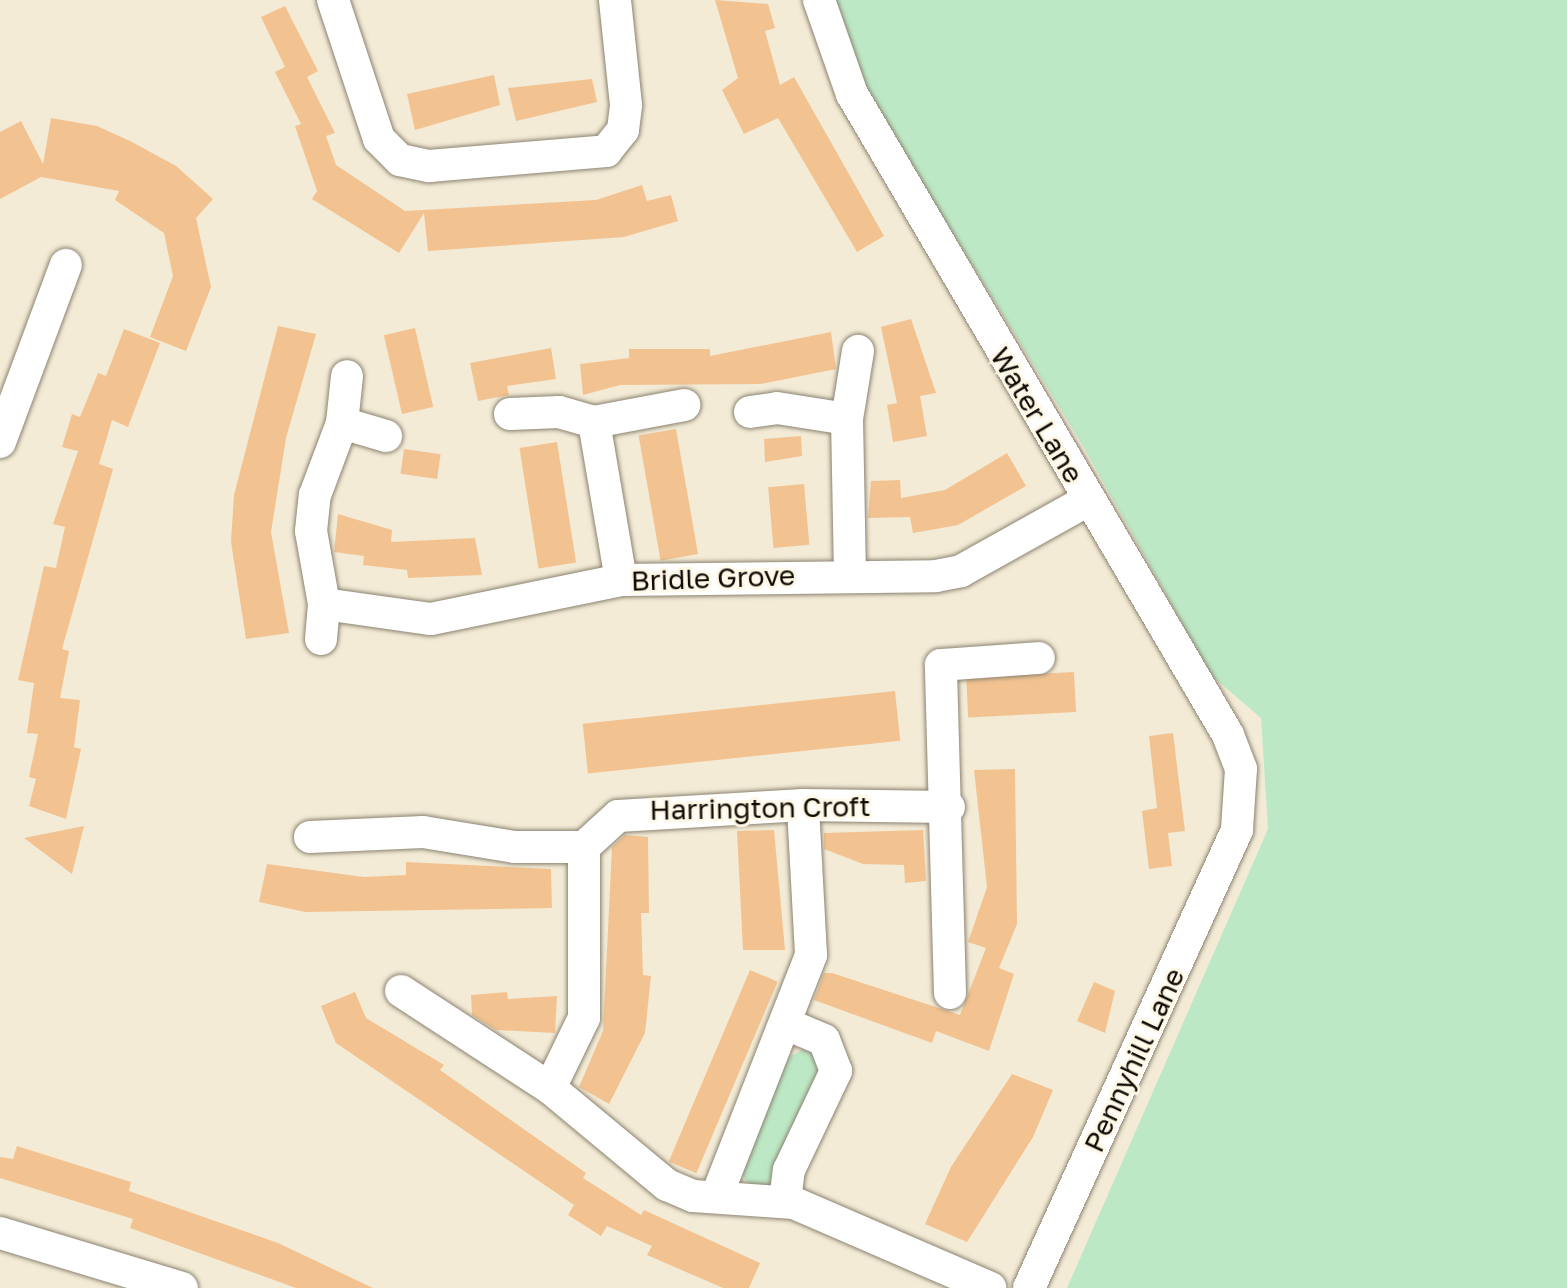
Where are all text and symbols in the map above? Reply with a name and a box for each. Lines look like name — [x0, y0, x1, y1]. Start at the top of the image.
street label: Water Lane — [983, 341, 1091, 489]
street label: Bridle Grove — [630, 558, 796, 598]
street label: Harrington Croft — [649, 789, 871, 827]
street label: Pennyhill Lane — [1077, 963, 1191, 1157]

